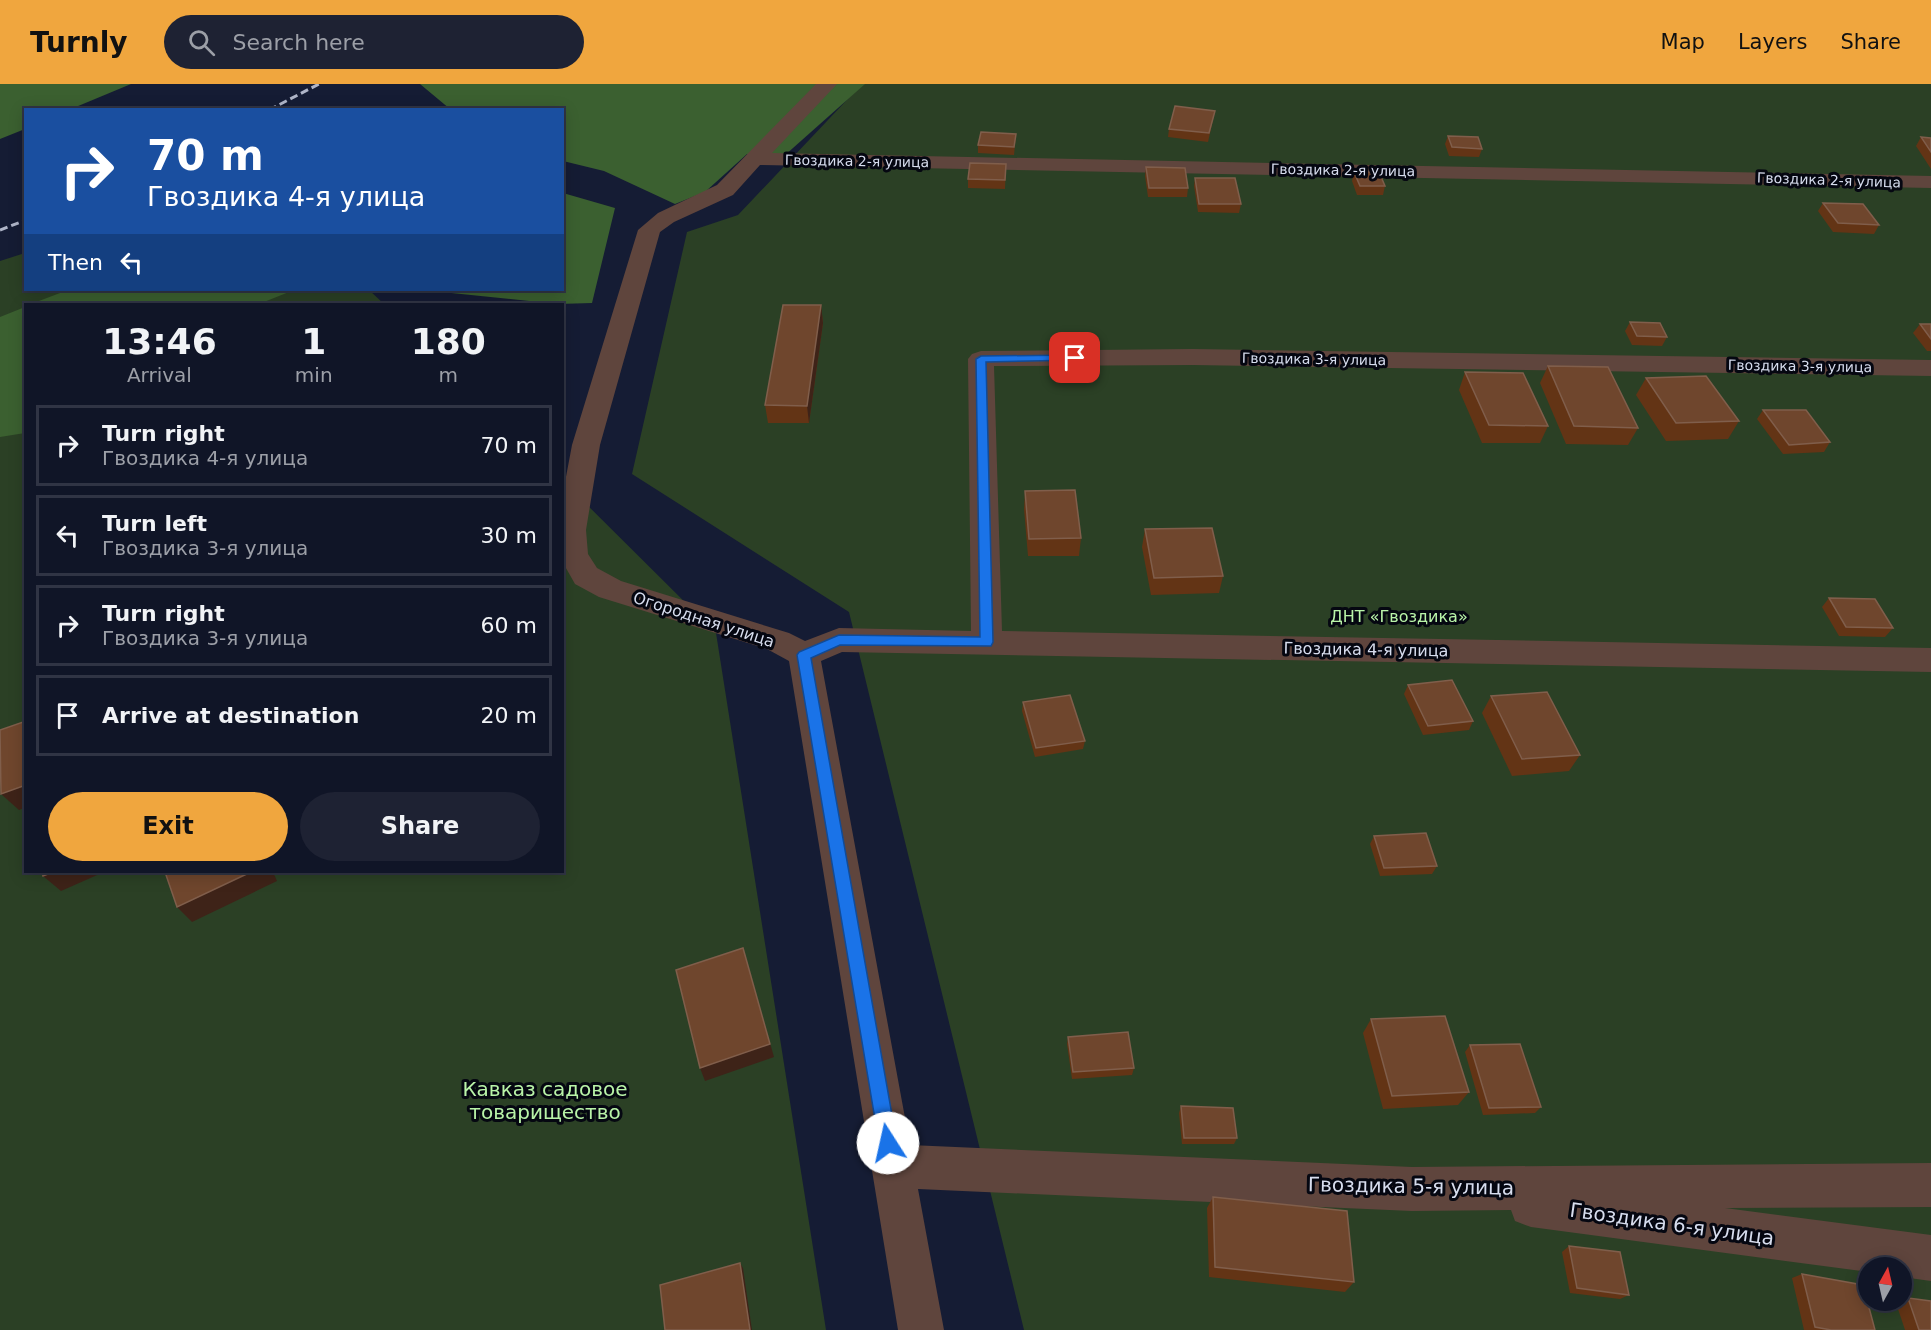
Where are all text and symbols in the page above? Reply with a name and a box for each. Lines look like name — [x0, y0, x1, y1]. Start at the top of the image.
search box — [164, 15, 584, 69]
text: Turnly — [30, 26, 128, 59]
icon: search — [185, 26, 218, 59]
text: Search here — [233, 30, 365, 55]
text: Map — [1661, 30, 1705, 54]
text: Layers — [1738, 30, 1807, 54]
text: Share — [1840, 30, 1901, 54]
text: 70 m — [147, 131, 264, 180]
icon: right — [48, 132, 126, 210]
street label: Гвоздика 2-я улица — [785, 152, 929, 170]
street label: Гвоздика 2-я улица — [1271, 161, 1415, 179]
street label: Гвоздика 2-я улица — [1757, 169, 1901, 191]
text: Гвоздика 4-я улица — [147, 181, 425, 212]
icon: left — [115, 246, 148, 279]
text: Then — [48, 250, 103, 275]
text: 13:46 — [102, 321, 217, 362]
text: 1 — [301, 321, 326, 362]
text: 180 — [411, 321, 486, 362]
pin — [1049, 332, 1100, 383]
icon: arrive — [1058, 341, 1091, 374]
street label: Гвоздика 3-я улица — [1242, 350, 1386, 368]
street label: Гвоздика 3-я улица — [1728, 357, 1872, 375]
text: Arrival — [127, 363, 192, 387]
text: min — [295, 363, 333, 387]
text: m — [439, 363, 458, 387]
text: Turn right — [102, 421, 225, 446]
icon: right — [51, 429, 84, 462]
text: 70 m — [481, 433, 537, 458]
text: Гвоздика 4-я улица — [102, 446, 308, 470]
text: Turn left — [102, 511, 207, 536]
icon: left — [51, 519, 84, 552]
text: 30 m — [481, 523, 537, 548]
text: Гвоздика 3-я улица — [102, 536, 308, 560]
street label: Огородная улица — [631, 588, 777, 651]
text: Turn right — [102, 601, 225, 626]
park label: ДНТ «Гвоздика» — [1330, 607, 1468, 626]
icon: right — [51, 609, 84, 642]
text: 60 m — [481, 613, 537, 638]
text: Гвоздика 3-я улица — [102, 626, 308, 650]
street label: Гвоздика 4-я улица — [1283, 639, 1449, 660]
icon: arrive — [51, 699, 84, 732]
text: Arrive at destination — [102, 703, 359, 728]
text: 20 m — [481, 703, 537, 728]
button: Exit — [48, 792, 288, 861]
button: Share — [300, 792, 540, 861]
park label: Кавказ садовое товарищество — [462, 1077, 628, 1124]
position arrow — [856, 1111, 920, 1175]
street label: Гвоздика 5-я улица — [1308, 1172, 1514, 1200]
street label: Гвоздика 6-я улица — [1568, 1198, 1776, 1250]
north arrow — [1858, 1257, 1912, 1311]
map controls — [1858, 1257, 1912, 1311]

